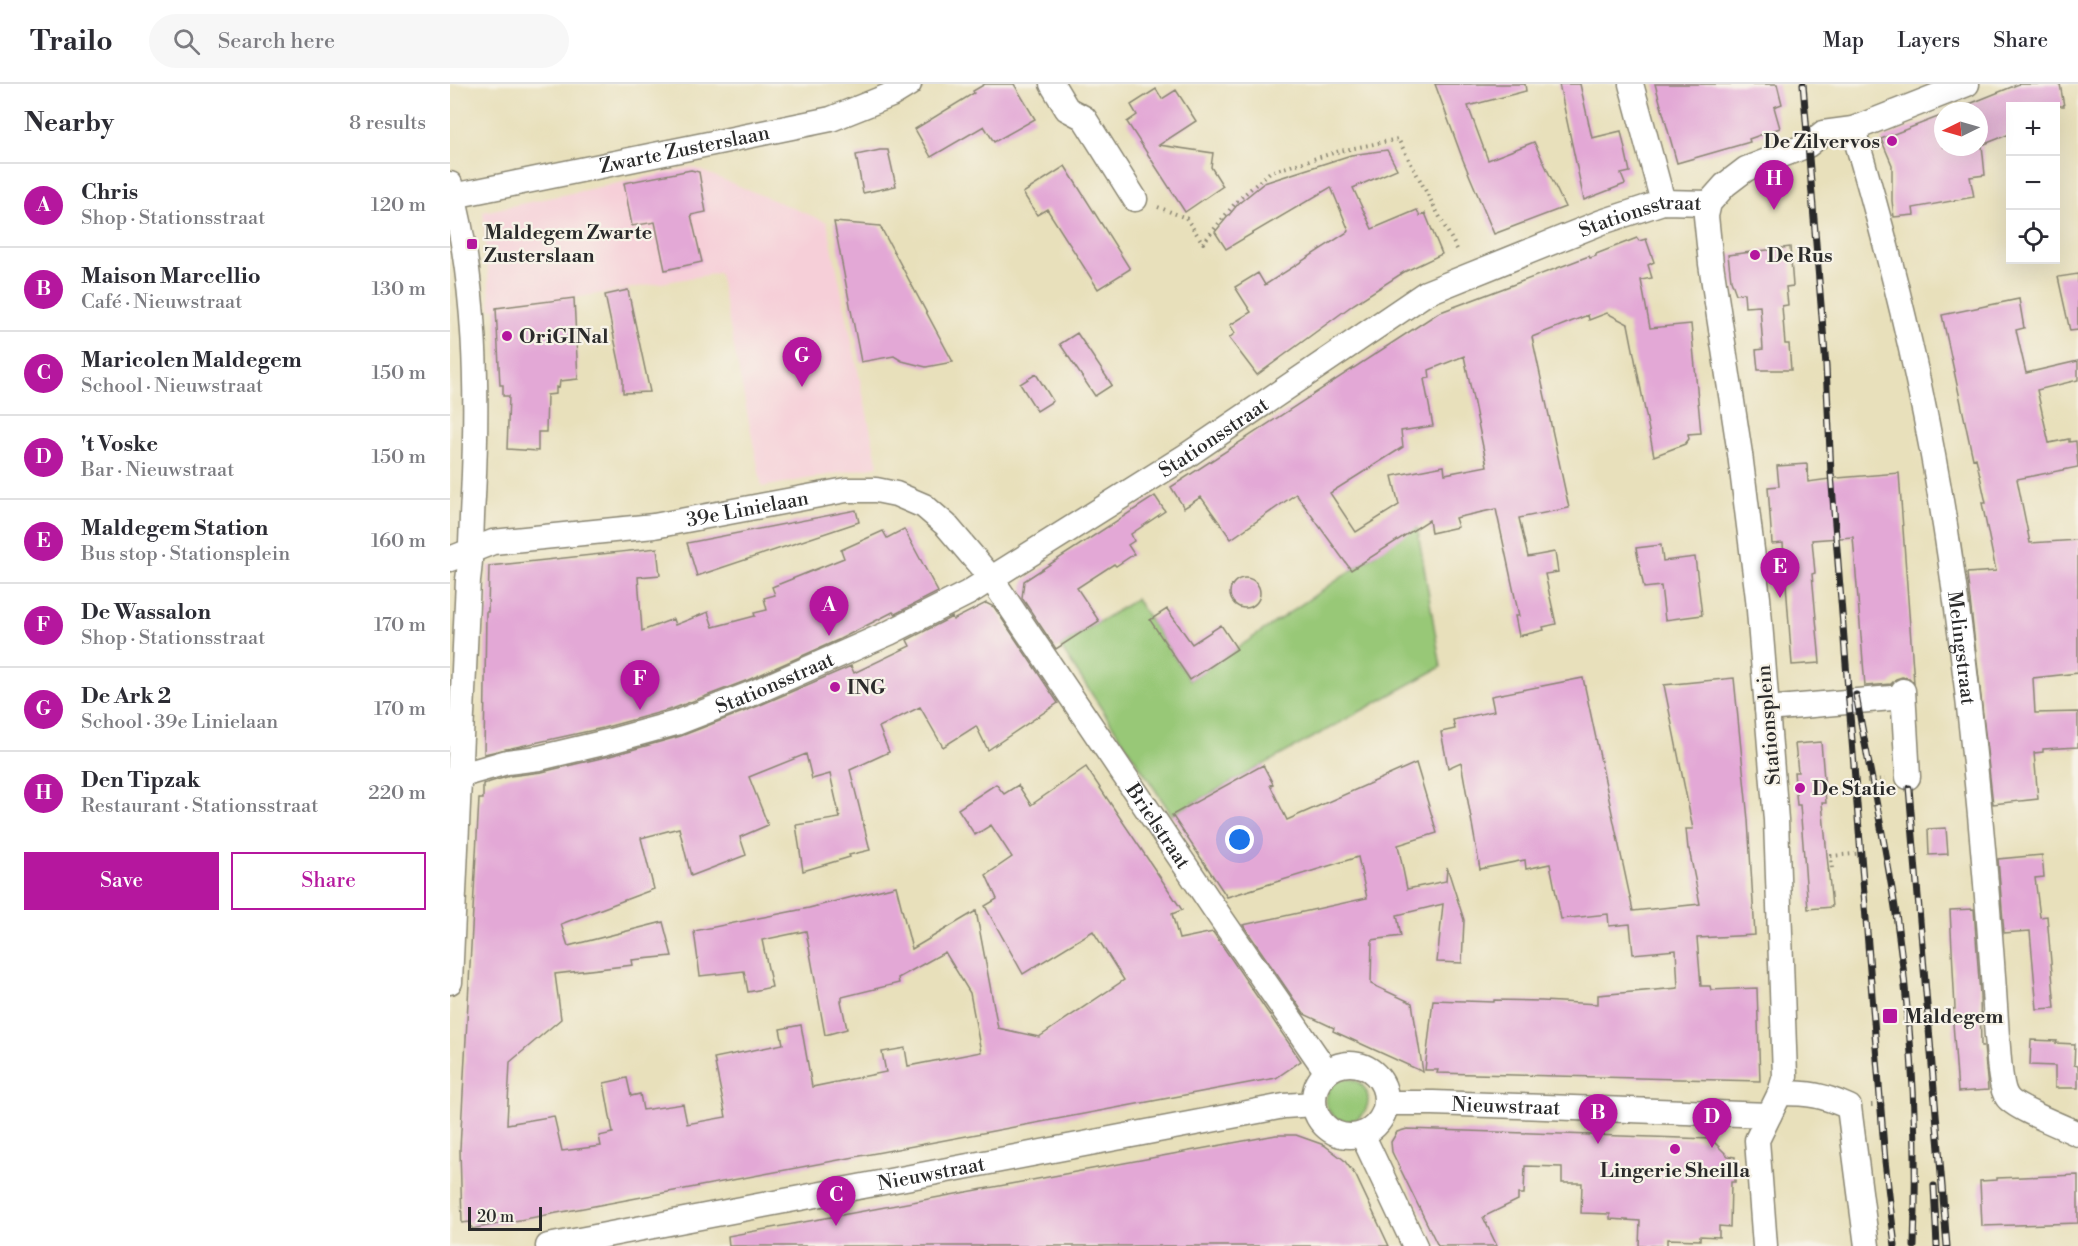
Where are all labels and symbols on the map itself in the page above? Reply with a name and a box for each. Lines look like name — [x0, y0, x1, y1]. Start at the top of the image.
north arrow — [1934, 102, 1988, 156]
street label: Zwarte Zusterslaan — [597, 121, 772, 180]
place label: De Zilvervos — [1764, 130, 1880, 155]
marker: De Zilvervos — [1885, 134, 1899, 148]
pin: H — [1754, 160, 1794, 210]
street label: Stationsstraat — [1576, 191, 1702, 244]
place label: Maldegem Zwarte Zusterslaan — [484, 221, 653, 269]
marker: Maldegem Zwarte Zusterslaan — [465, 237, 479, 251]
place label: De Rus — [1767, 244, 1833, 269]
marker: De Rus — [1748, 248, 1762, 262]
place label: OriGINal — [519, 325, 609, 350]
marker: OriGINal — [500, 329, 514, 343]
pin: G — [782, 338, 822, 387]
street label: Stationsstraat — [1155, 393, 1274, 484]
street label: 39e Linielaan — [684, 486, 811, 534]
pin: E — [1760, 548, 1800, 598]
pin: A — [810, 586, 848, 636]
street label: Melingstraat — [1941, 590, 1980, 706]
street label: Stationsstraat — [712, 648, 838, 720]
pin: F — [620, 660, 660, 710]
street label: Stationsplein — [1752, 664, 1787, 786]
place label: ING — [847, 676, 886, 701]
marker: ING — [828, 680, 842, 694]
place label: De Statie — [1812, 777, 1896, 802]
street label: Brielstraat — [1119, 778, 1195, 874]
marker: De Statie — [1793, 781, 1807, 795]
your location — [1225, 825, 1254, 854]
place label: Maldegem — [1904, 1005, 2004, 1030]
marker: Maldegem — [1881, 1007, 1899, 1025]
street label: Nieuwstraat — [1451, 1093, 1561, 1122]
pin: B — [1578, 1094, 1618, 1144]
pin: D — [1692, 1098, 1732, 1148]
marker: Lingerie Sheilla — [1668, 1142, 1682, 1156]
street label: Nieuwstraat — [876, 1152, 987, 1197]
place label: Lingerie Sheilla — [1600, 1159, 1750, 1184]
pin: C — [816, 1176, 856, 1226]
scale bar — [468, 1204, 542, 1232]

